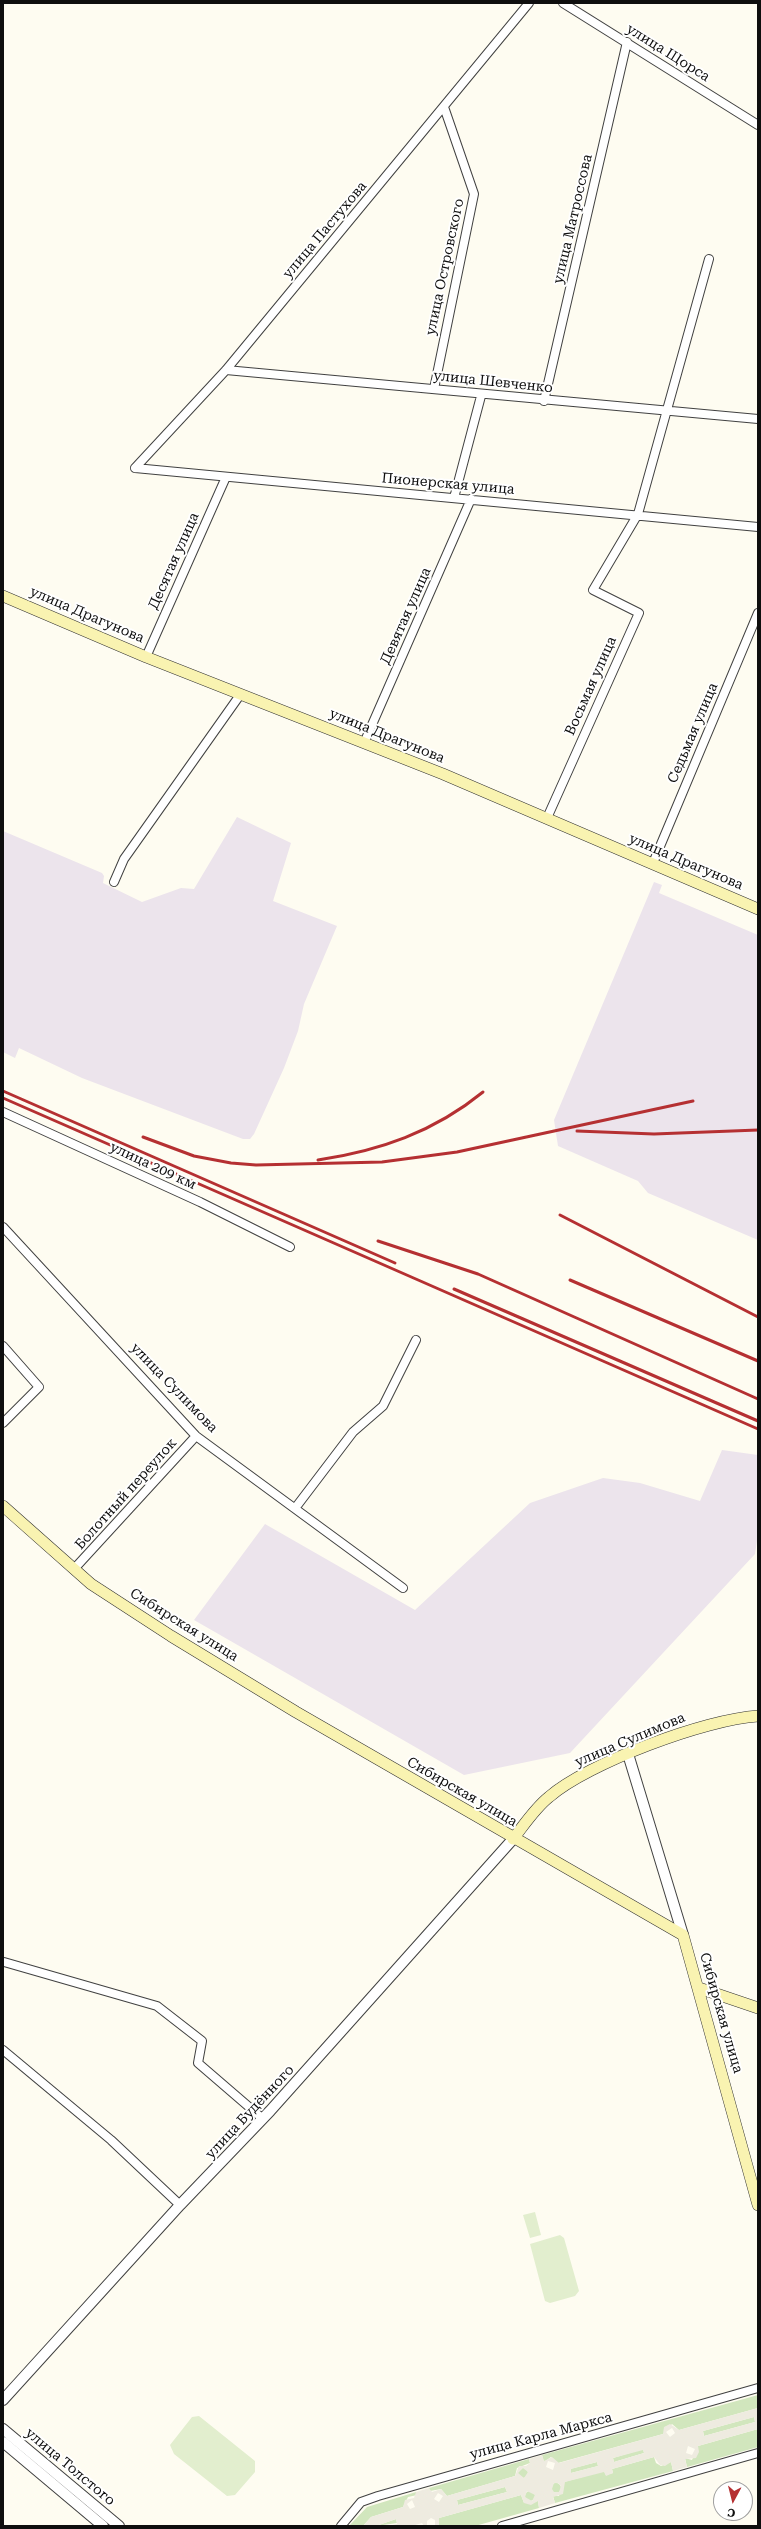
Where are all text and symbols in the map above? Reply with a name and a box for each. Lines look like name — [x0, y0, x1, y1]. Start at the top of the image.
street label: улица Щорса — [623, 21, 713, 85]
street label: улица Матроссова — [550, 153, 596, 285]
street label: улица Пастухова — [280, 178, 370, 282]
street label: улица Островского — [422, 197, 468, 337]
street label: улица Шевченко — [432, 367, 554, 397]
street label: Пионерская улица — [381, 470, 515, 498]
street label: Десятая улица — [145, 510, 203, 612]
street label: Девятая улица — [377, 565, 435, 667]
street label: улица Драгунова — [27, 583, 147, 647]
street label: Восьмая улица — [562, 634, 620, 738]
street label: Седьмая улица — [664, 680, 722, 786]
street label: улица Драгунова — [327, 705, 447, 767]
street label: улица Драгунова — [626, 830, 746, 894]
street label: улица 209 км — [107, 1139, 199, 1193]
street label: улица Сулимова — [127, 1340, 221, 1436]
street label: Болотный переулок — [72, 1435, 180, 1553]
street label: Сибирская улица — [127, 1585, 241, 1665]
street label: улица Сулимова — [572, 1709, 688, 1771]
street label: Сибирская улица — [404, 1754, 520, 1830]
street label: Сибирская улица — [696, 1951, 746, 2075]
street label: улица Будённого — [202, 2062, 298, 2162]
street label: улица Карла Маркса — [468, 2409, 614, 2463]
street label: улица Толстого — [22, 2425, 118, 2509]
north arrow — [713, 2481, 753, 2521]
text: С — [727, 2505, 736, 2519]

